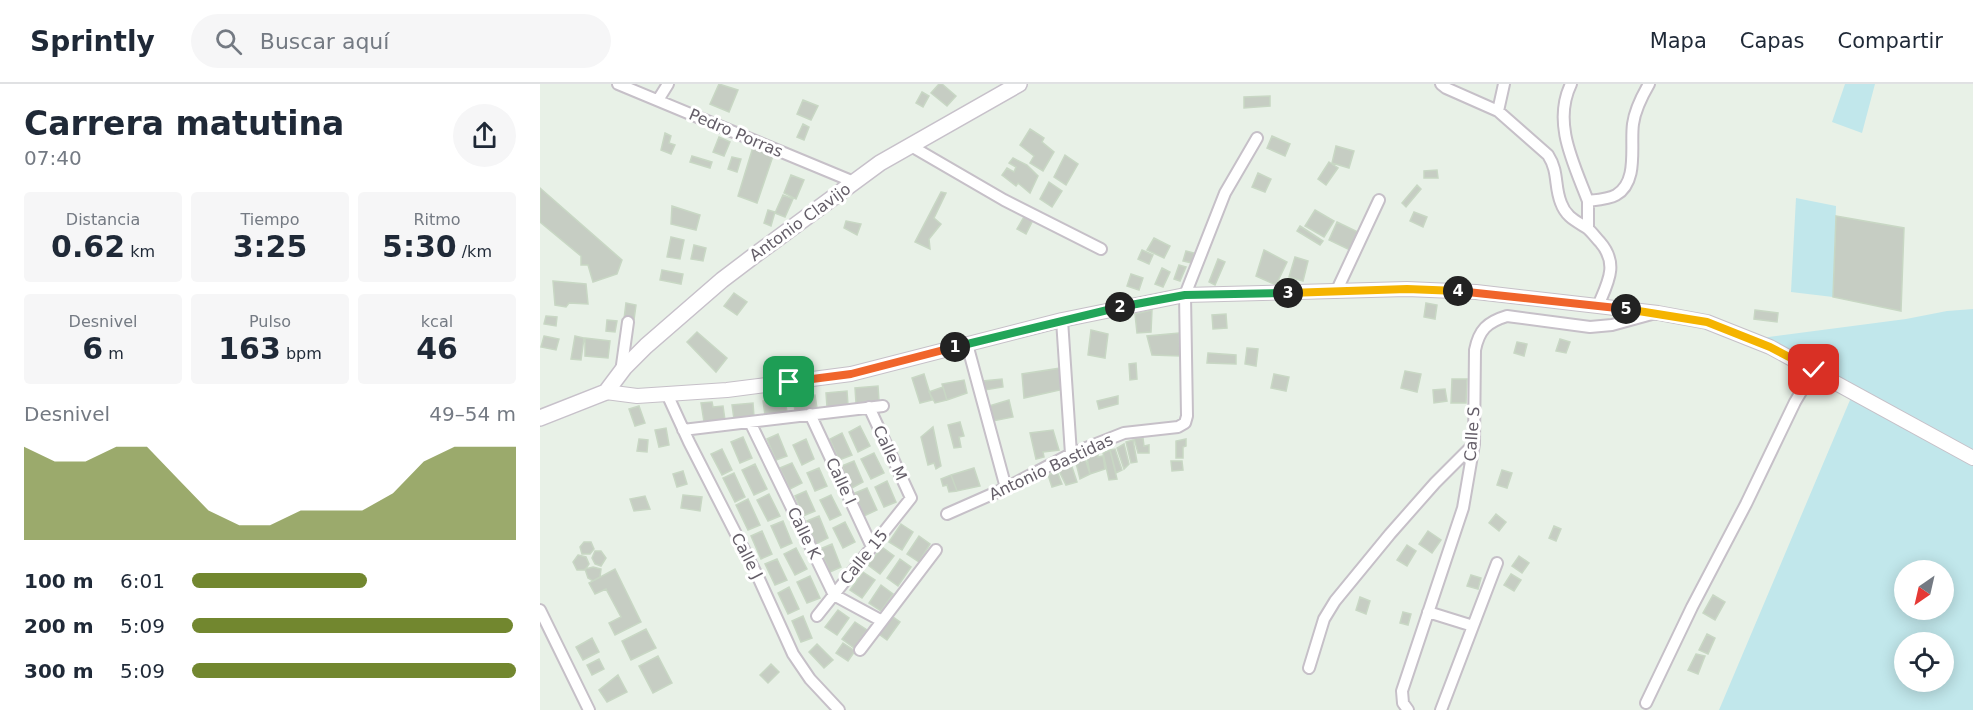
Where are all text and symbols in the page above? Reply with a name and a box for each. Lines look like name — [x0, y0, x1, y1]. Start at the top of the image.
search box — [191, 14, 611, 68]
text: Sprintly — [30, 25, 155, 58]
icon: search — [212, 25, 245, 58]
text: Buscar aquí — [260, 29, 389, 54]
text: Mapa — [1650, 29, 1707, 53]
text: Capas — [1740, 29, 1804, 53]
text: Compartir — [1837, 29, 1943, 53]
text: Carrera matutina — [24, 104, 344, 143]
button: share — [453, 104, 516, 167]
street label: Pedro Porras — [686, 105, 786, 161]
text: 07:40 — [24, 146, 82, 170]
street label: Antonio Clavijo — [746, 179, 854, 265]
text: Distancia — [66, 210, 140, 229]
text: Tiempo — [240, 210, 300, 229]
text: Ritmo — [413, 210, 461, 229]
text: 0.62 — [51, 229, 125, 264]
text: 3:25 — [233, 229, 307, 264]
text: 5:30 — [382, 229, 457, 264]
text: km — [125, 242, 155, 261]
text: /km — [457, 242, 492, 261]
pin: 4 — [1443, 276, 1473, 306]
pin: 3 — [1273, 278, 1303, 308]
text: 4 — [1452, 281, 1464, 300]
text: 3 — [1282, 283, 1294, 302]
pin: 2 — [1105, 292, 1135, 322]
pin: 5 — [1611, 294, 1641, 324]
text: 2 — [1114, 297, 1126, 316]
text: 5 — [1620, 299, 1632, 318]
text: Desnivel — [69, 312, 137, 331]
text: Pulso — [249, 312, 291, 331]
text: kcal — [421, 312, 453, 331]
text: 6 — [82, 331, 103, 366]
text: 163 — [218, 331, 281, 366]
text: 46 — [416, 331, 458, 366]
pin: 1 — [940, 332, 970, 362]
text: 1 — [949, 337, 961, 356]
text: m — [103, 344, 124, 363]
text: bpm — [281, 344, 322, 363]
pin — [1788, 344, 1839, 395]
icon: check — [1797, 353, 1830, 386]
pin — [763, 356, 814, 407]
icon: arrive — [772, 365, 805, 398]
text: Desnivel — [24, 402, 110, 426]
text: 49–54 m — [429, 402, 516, 426]
street label: Calle S — [1461, 406, 1483, 462]
street label: Calle M — [869, 422, 911, 484]
street label: Antonio Bastidas — [986, 430, 1116, 504]
street label: Calle I — [822, 455, 860, 507]
street label: Calle K — [783, 504, 825, 562]
street label: Calle 15 — [836, 526, 892, 588]
street label: Calle J — [727, 530, 767, 582]
north arrow — [1894, 560, 1954, 620]
map controls — [1894, 560, 1954, 692]
text: 100 m — [24, 569, 94, 593]
text: 6:01 — [120, 569, 165, 593]
text: 200 m — [24, 614, 94, 638]
text: 5:09 — [120, 614, 165, 638]
button: locate — [1894, 632, 1954, 692]
text: 300 m — [24, 659, 94, 683]
text: 5:09 — [120, 659, 165, 683]

